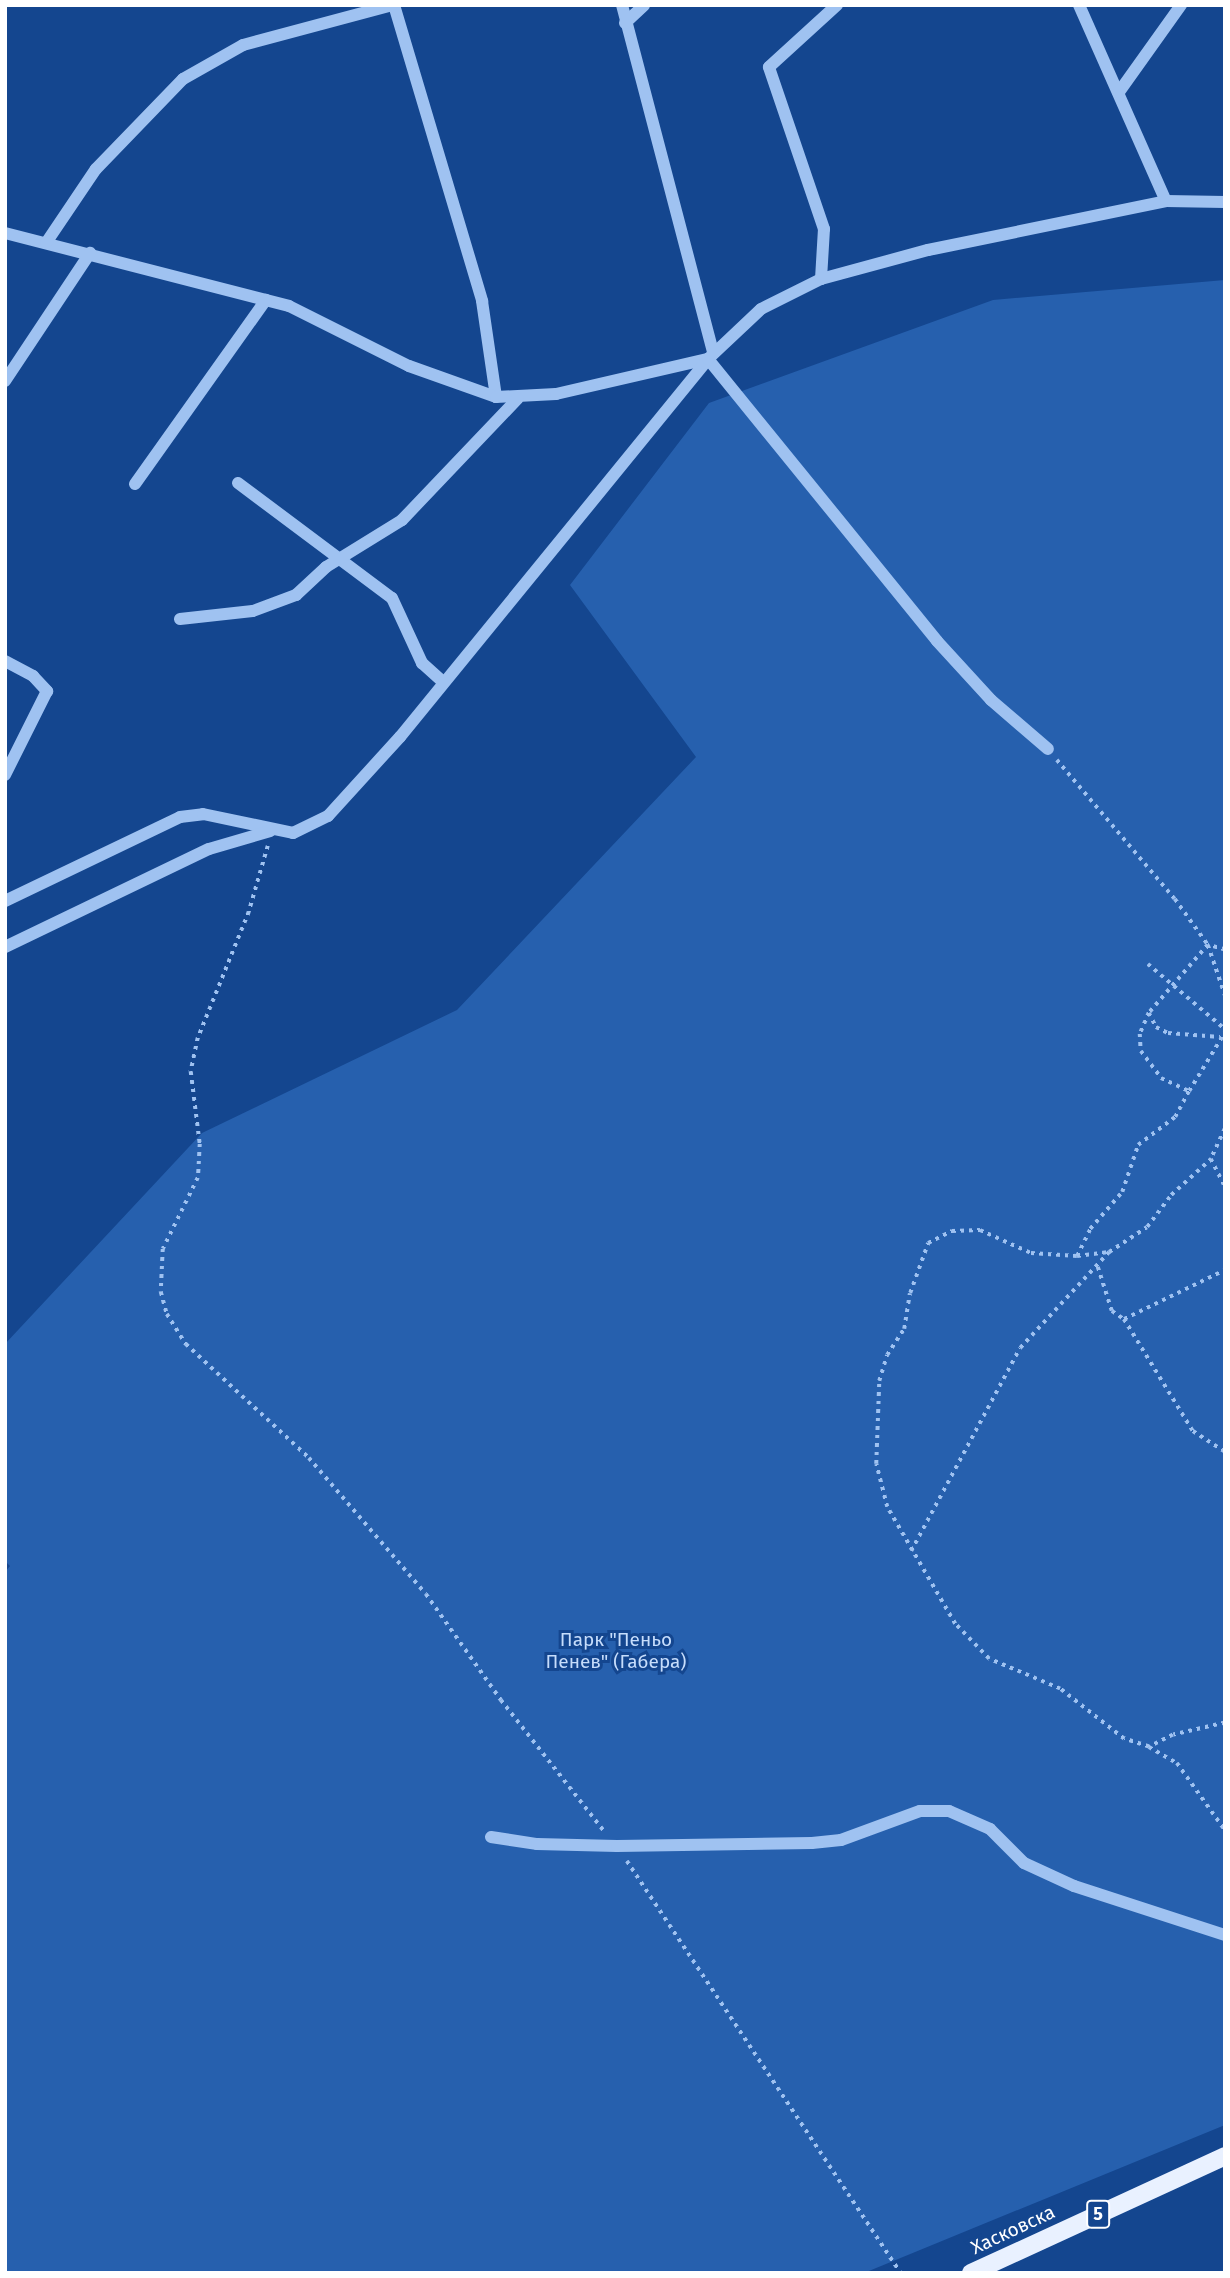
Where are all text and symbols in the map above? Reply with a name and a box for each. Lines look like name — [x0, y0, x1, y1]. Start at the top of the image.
park label: Парк "Пеньо Пенев" (Габера) — [545, 1629, 687, 1673]
road number: 5 — [1086, 2200, 1110, 2228]
street label: Хасковска — [967, 2201, 1059, 2259]

